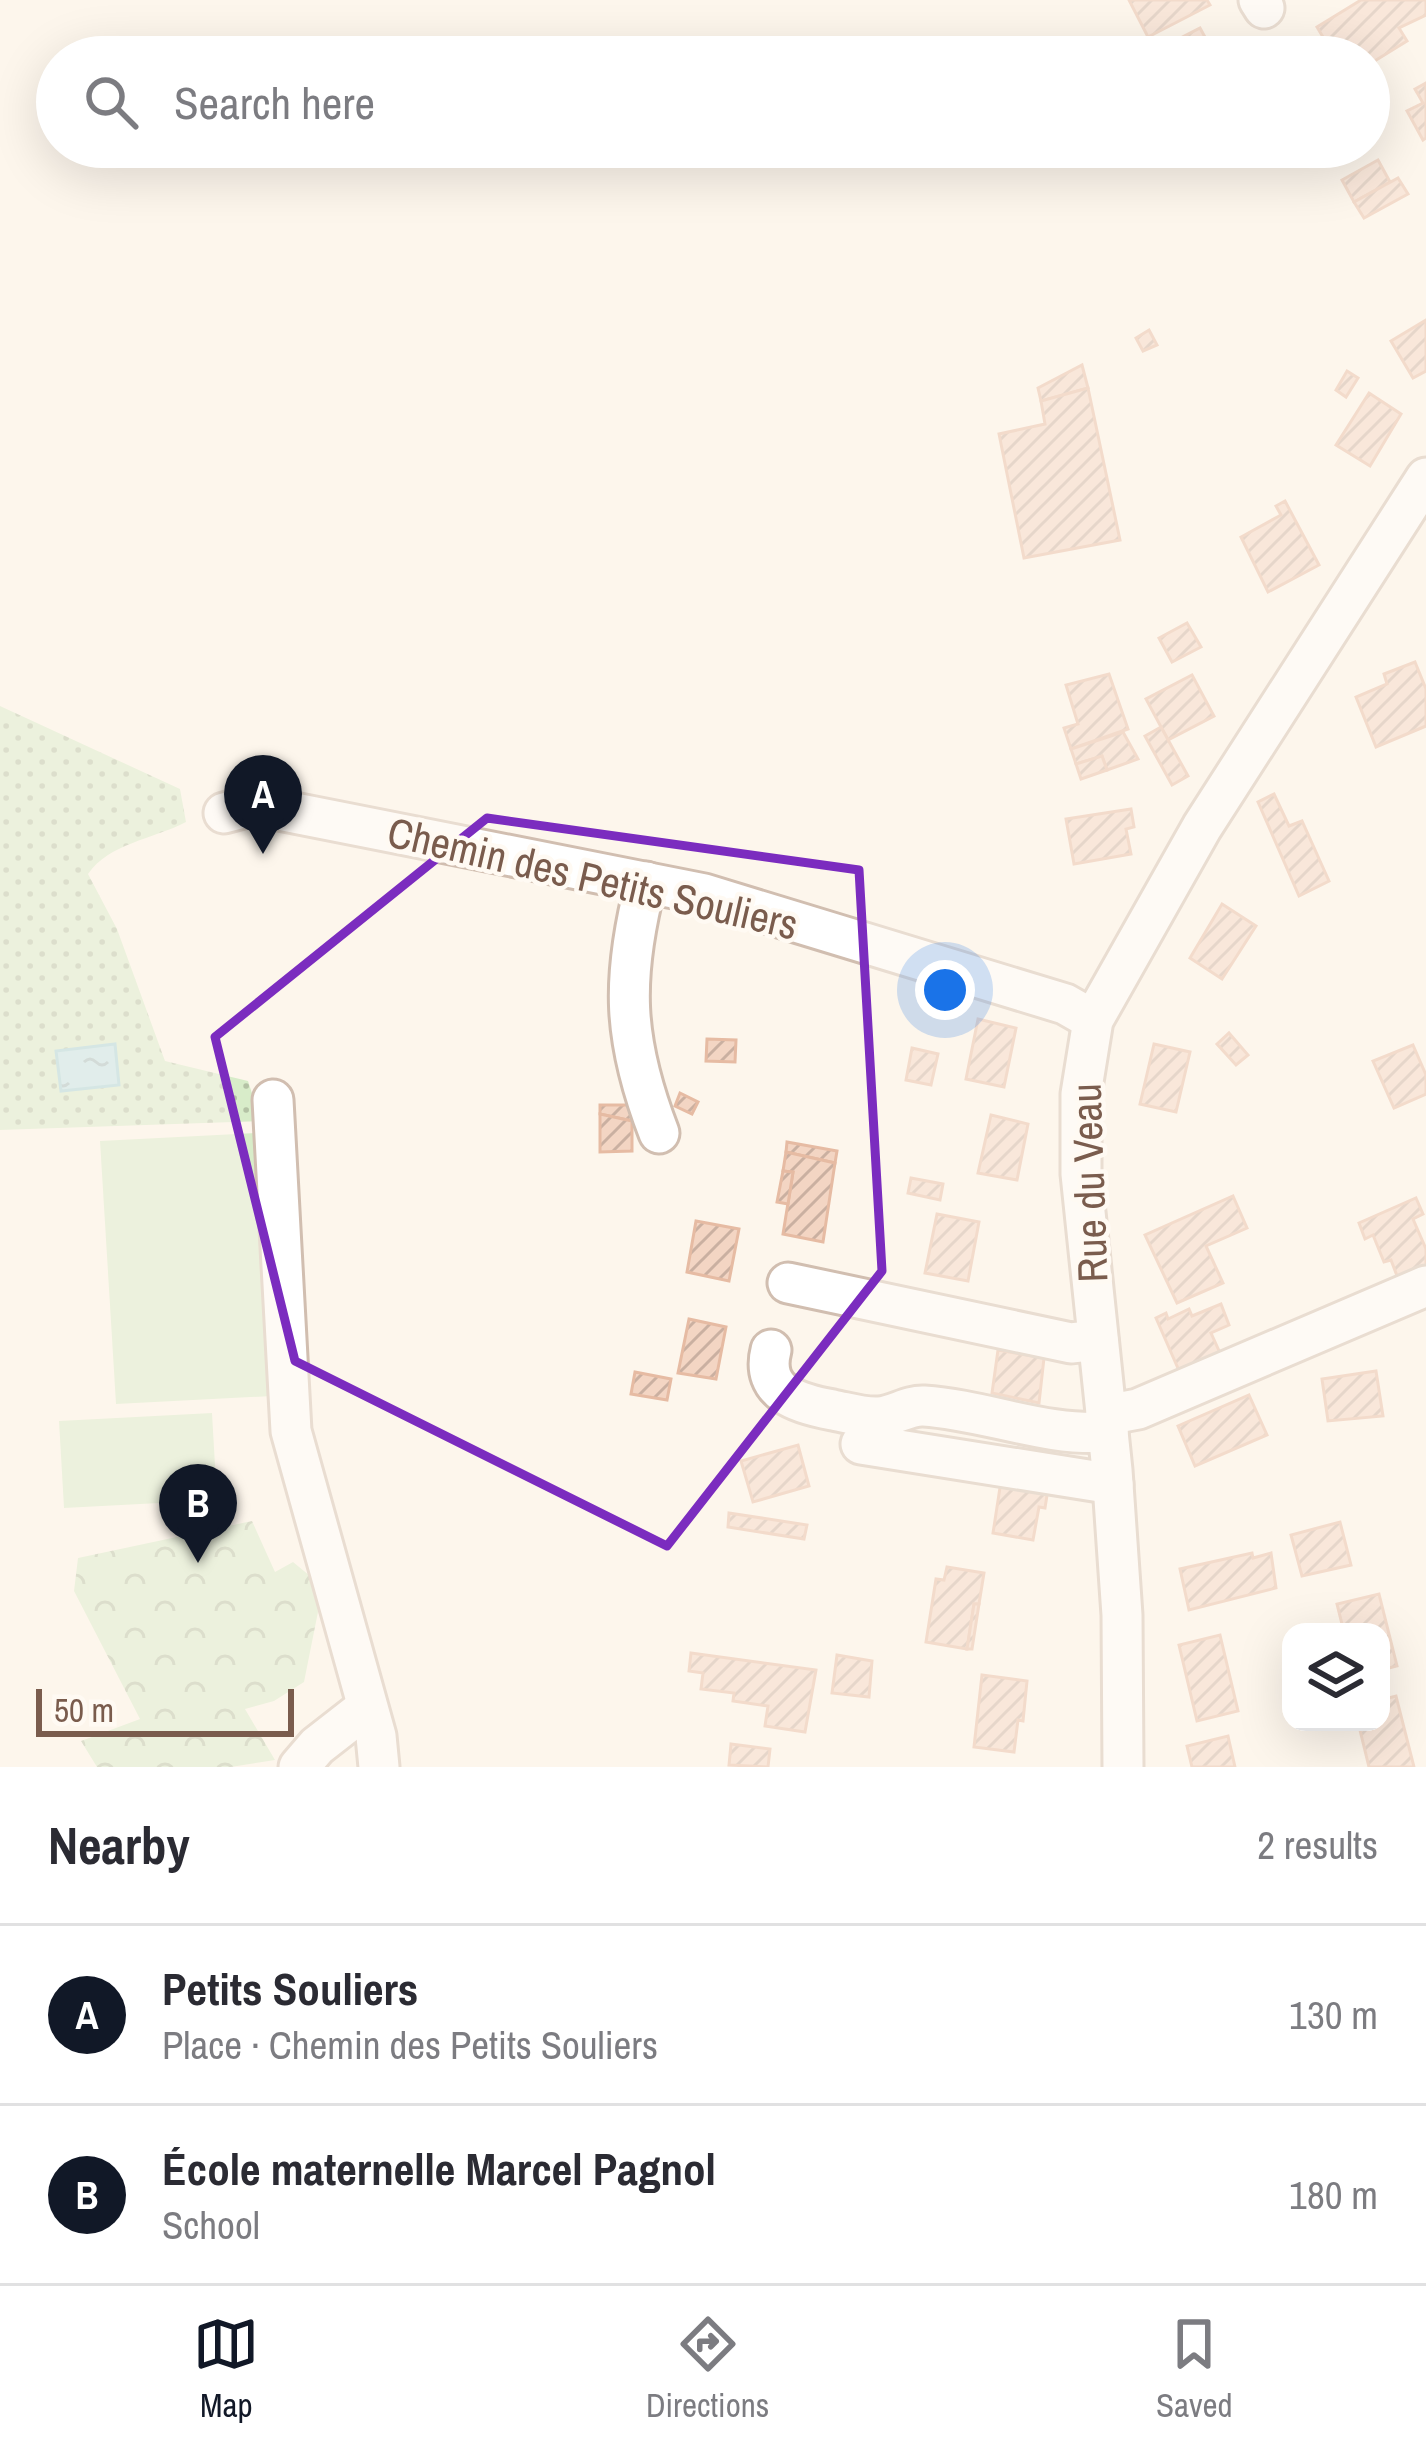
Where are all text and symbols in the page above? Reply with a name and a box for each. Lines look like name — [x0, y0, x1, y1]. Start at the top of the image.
search box — [36, 36, 1390, 168]
icon: search — [78, 69, 144, 135]
text: Search here — [174, 72, 375, 133]
pin: A — [224, 755, 302, 854]
street label: Chemin des Petits Souliers — [382, 804, 804, 952]
your location — [915, 960, 975, 1020]
street label: Rue du Veau — [1058, 1082, 1120, 1284]
pin: B — [159, 1464, 237, 1563]
map controls — [1282, 1623, 1390, 1731]
button: layers — [1282, 1623, 1390, 1731]
scale bar — [36, 1683, 294, 1736]
text: 50 m — [54, 1688, 114, 1732]
text: Nearby — [48, 1811, 190, 1880]
text: 2 results — [1257, 1819, 1378, 1871]
text: Petits Souliers — [162, 1958, 418, 2019]
text: A — [75, 1989, 99, 2041]
text: 130 m — [1289, 1989, 1378, 2041]
text: Place · Chemin des Petits Souliers — [162, 2019, 658, 2071]
text: École maternelle Marcel Pagnol — [162, 2138, 716, 2199]
text: B — [75, 2169, 99, 2221]
text: 180 m — [1289, 2169, 1378, 2221]
text: School — [162, 2199, 260, 2251]
tab: Map — [193, 2311, 259, 2427]
tab: Directions — [646, 2311, 769, 2427]
tab: Saved — [1156, 2311, 1233, 2427]

